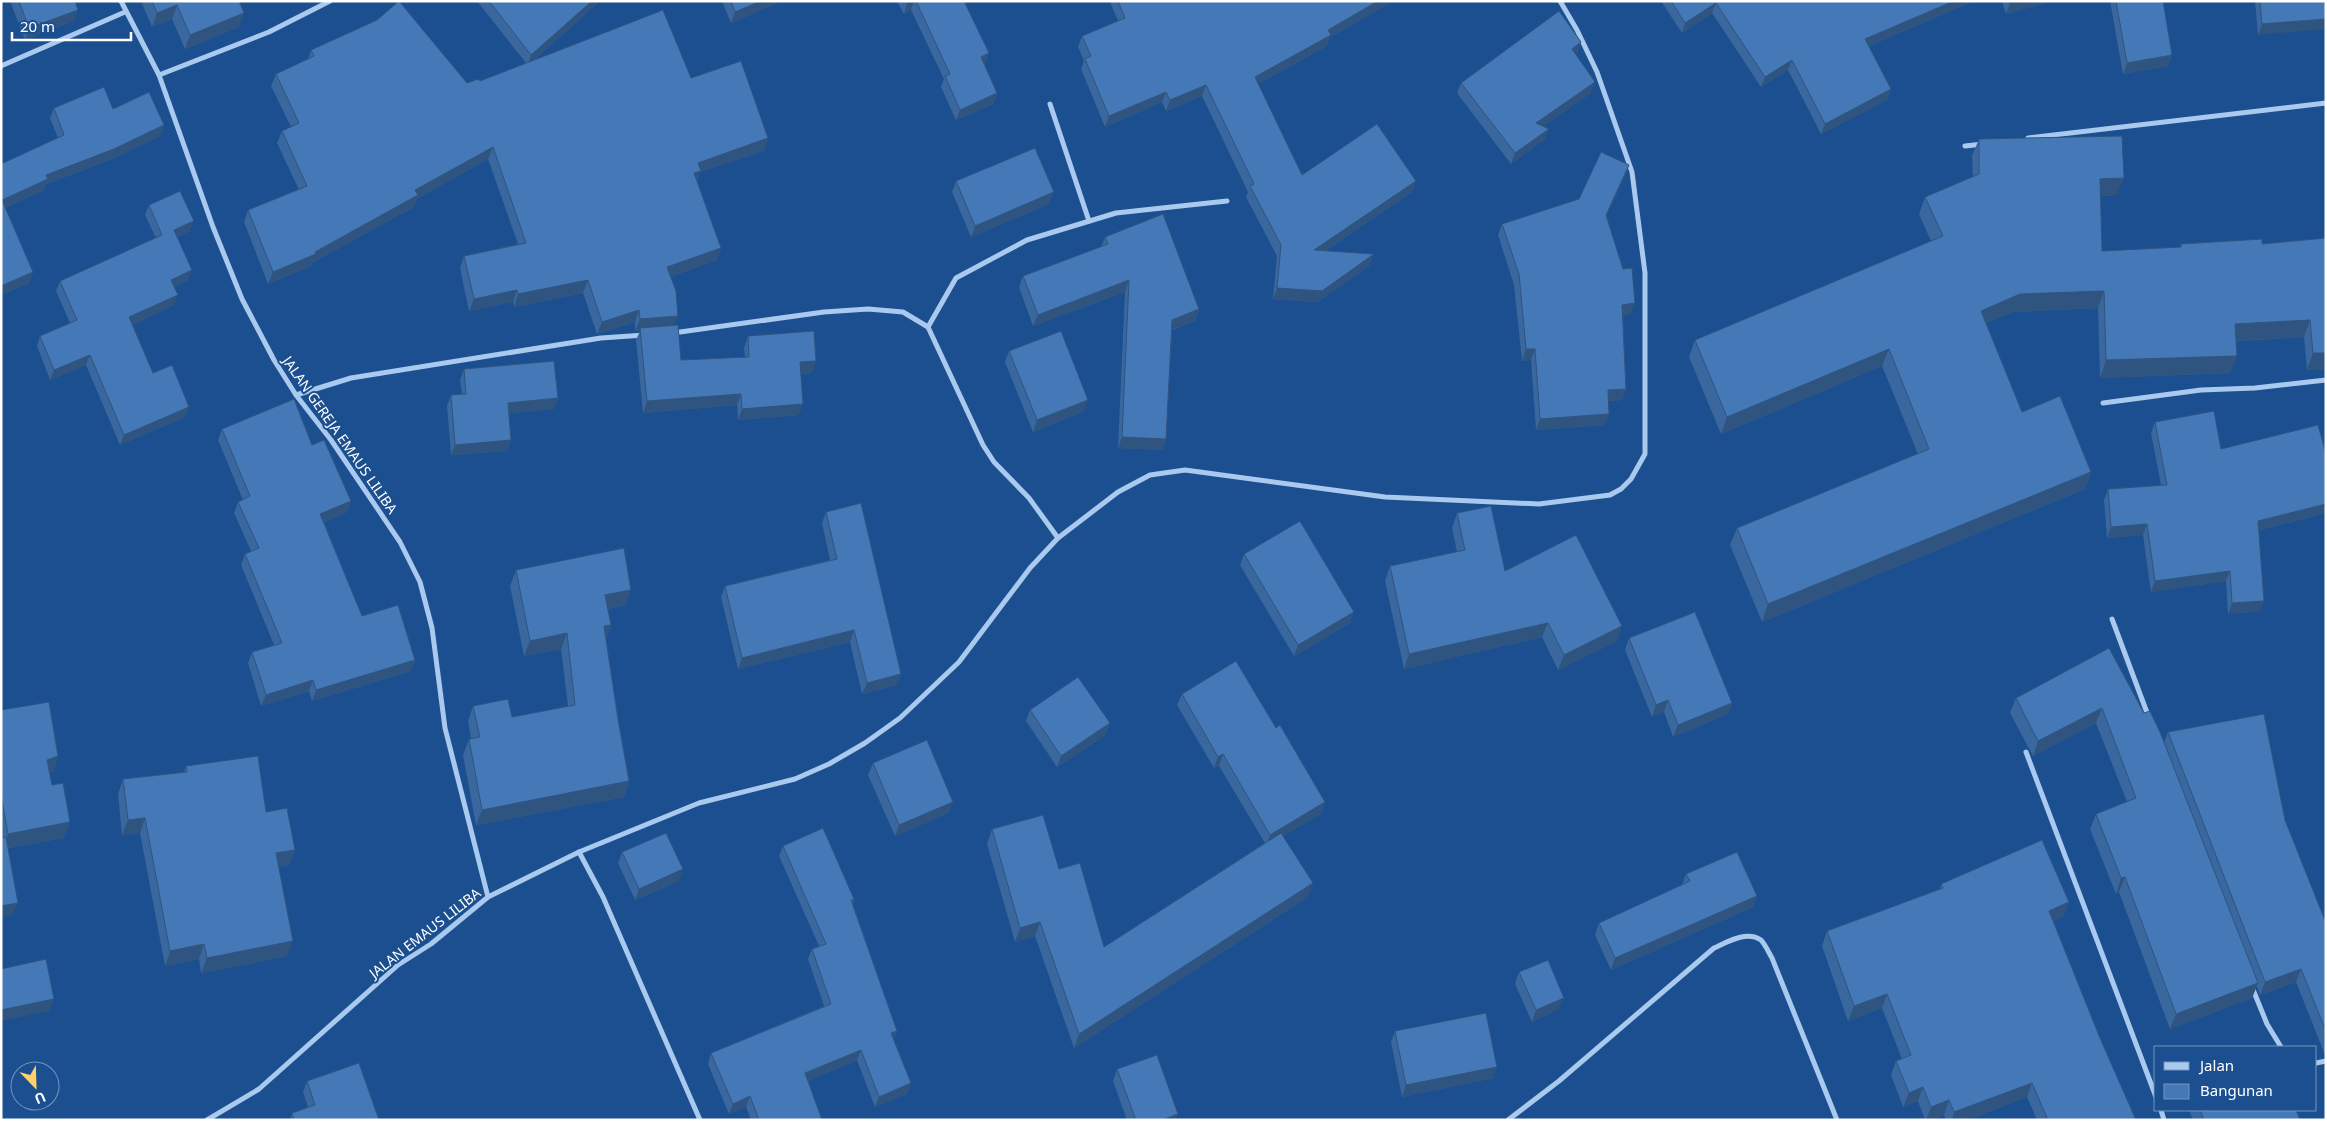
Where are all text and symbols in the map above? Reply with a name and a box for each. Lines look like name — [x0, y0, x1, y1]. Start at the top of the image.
scale bar — [12, 10, 131, 42]
text: 20 m — [20, 16, 55, 36]
street label: JALAN GEREJA EMAUS LILIBA — [277, 351, 402, 517]
street label: JALAN EMAUS LILIBA — [363, 883, 484, 983]
legend — [2154, 1046, 2317, 1111]
text: Jalan — [2198, 1055, 2234, 1075]
north arrow — [10, 1061, 60, 1111]
text: Bangunan — [2200, 1080, 2273, 1100]
text: U — [32, 1088, 49, 1109]

